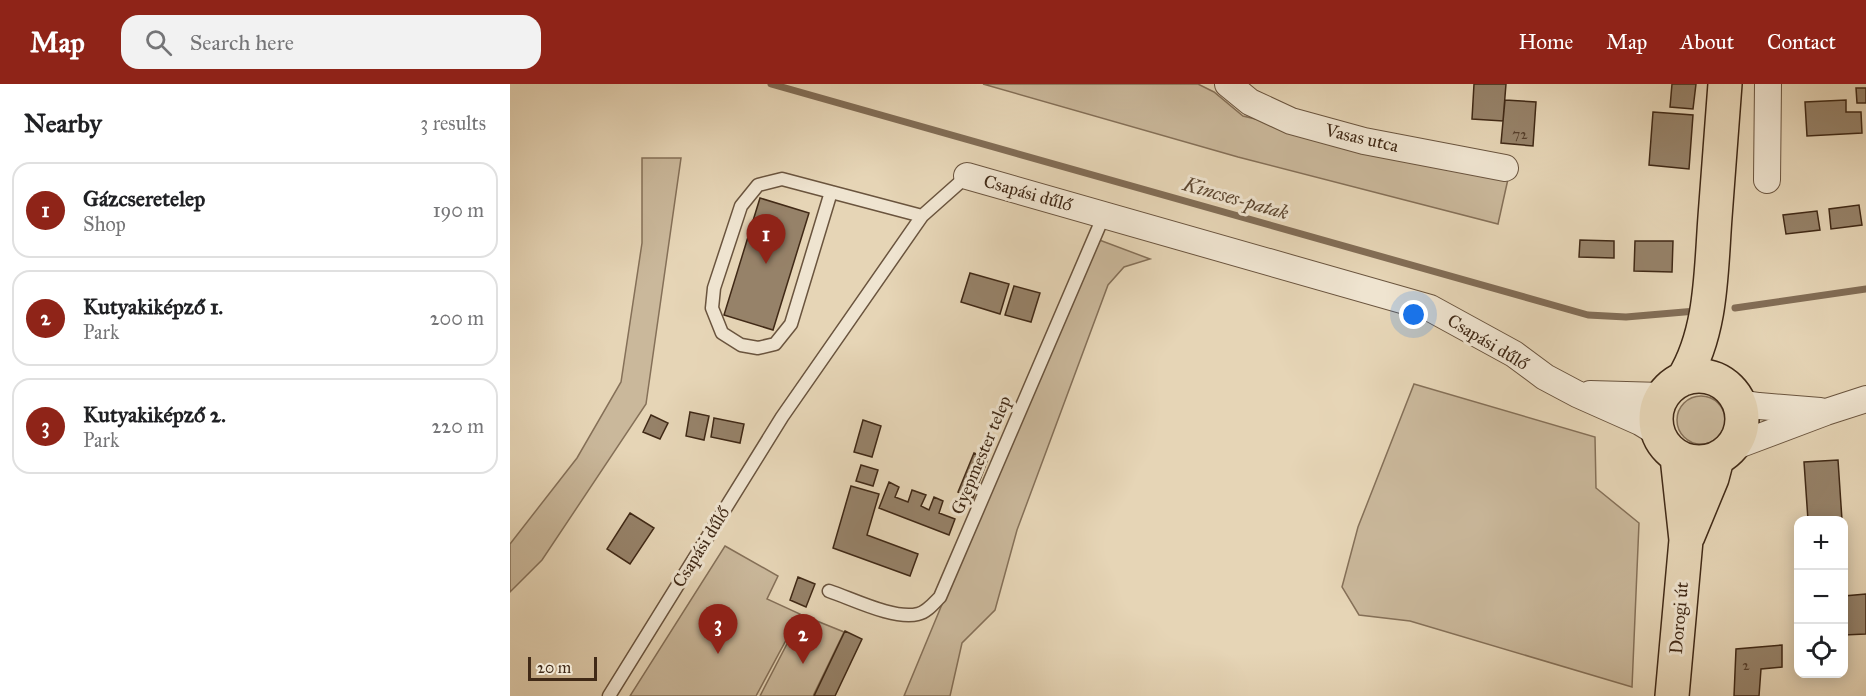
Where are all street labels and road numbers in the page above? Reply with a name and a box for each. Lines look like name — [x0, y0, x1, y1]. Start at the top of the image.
street label: Vasas utca — [1322, 119, 1401, 157]
street label: Csapási dűlő — [981, 170, 1076, 216]
street label: Csapási dűlő — [1443, 309, 1533, 375]
street label: Gyepmester telep — [946, 392, 1016, 518]
street label: Csapási dűlő — [668, 502, 735, 591]
street label: Dorogi út — [1665, 580, 1694, 655]

